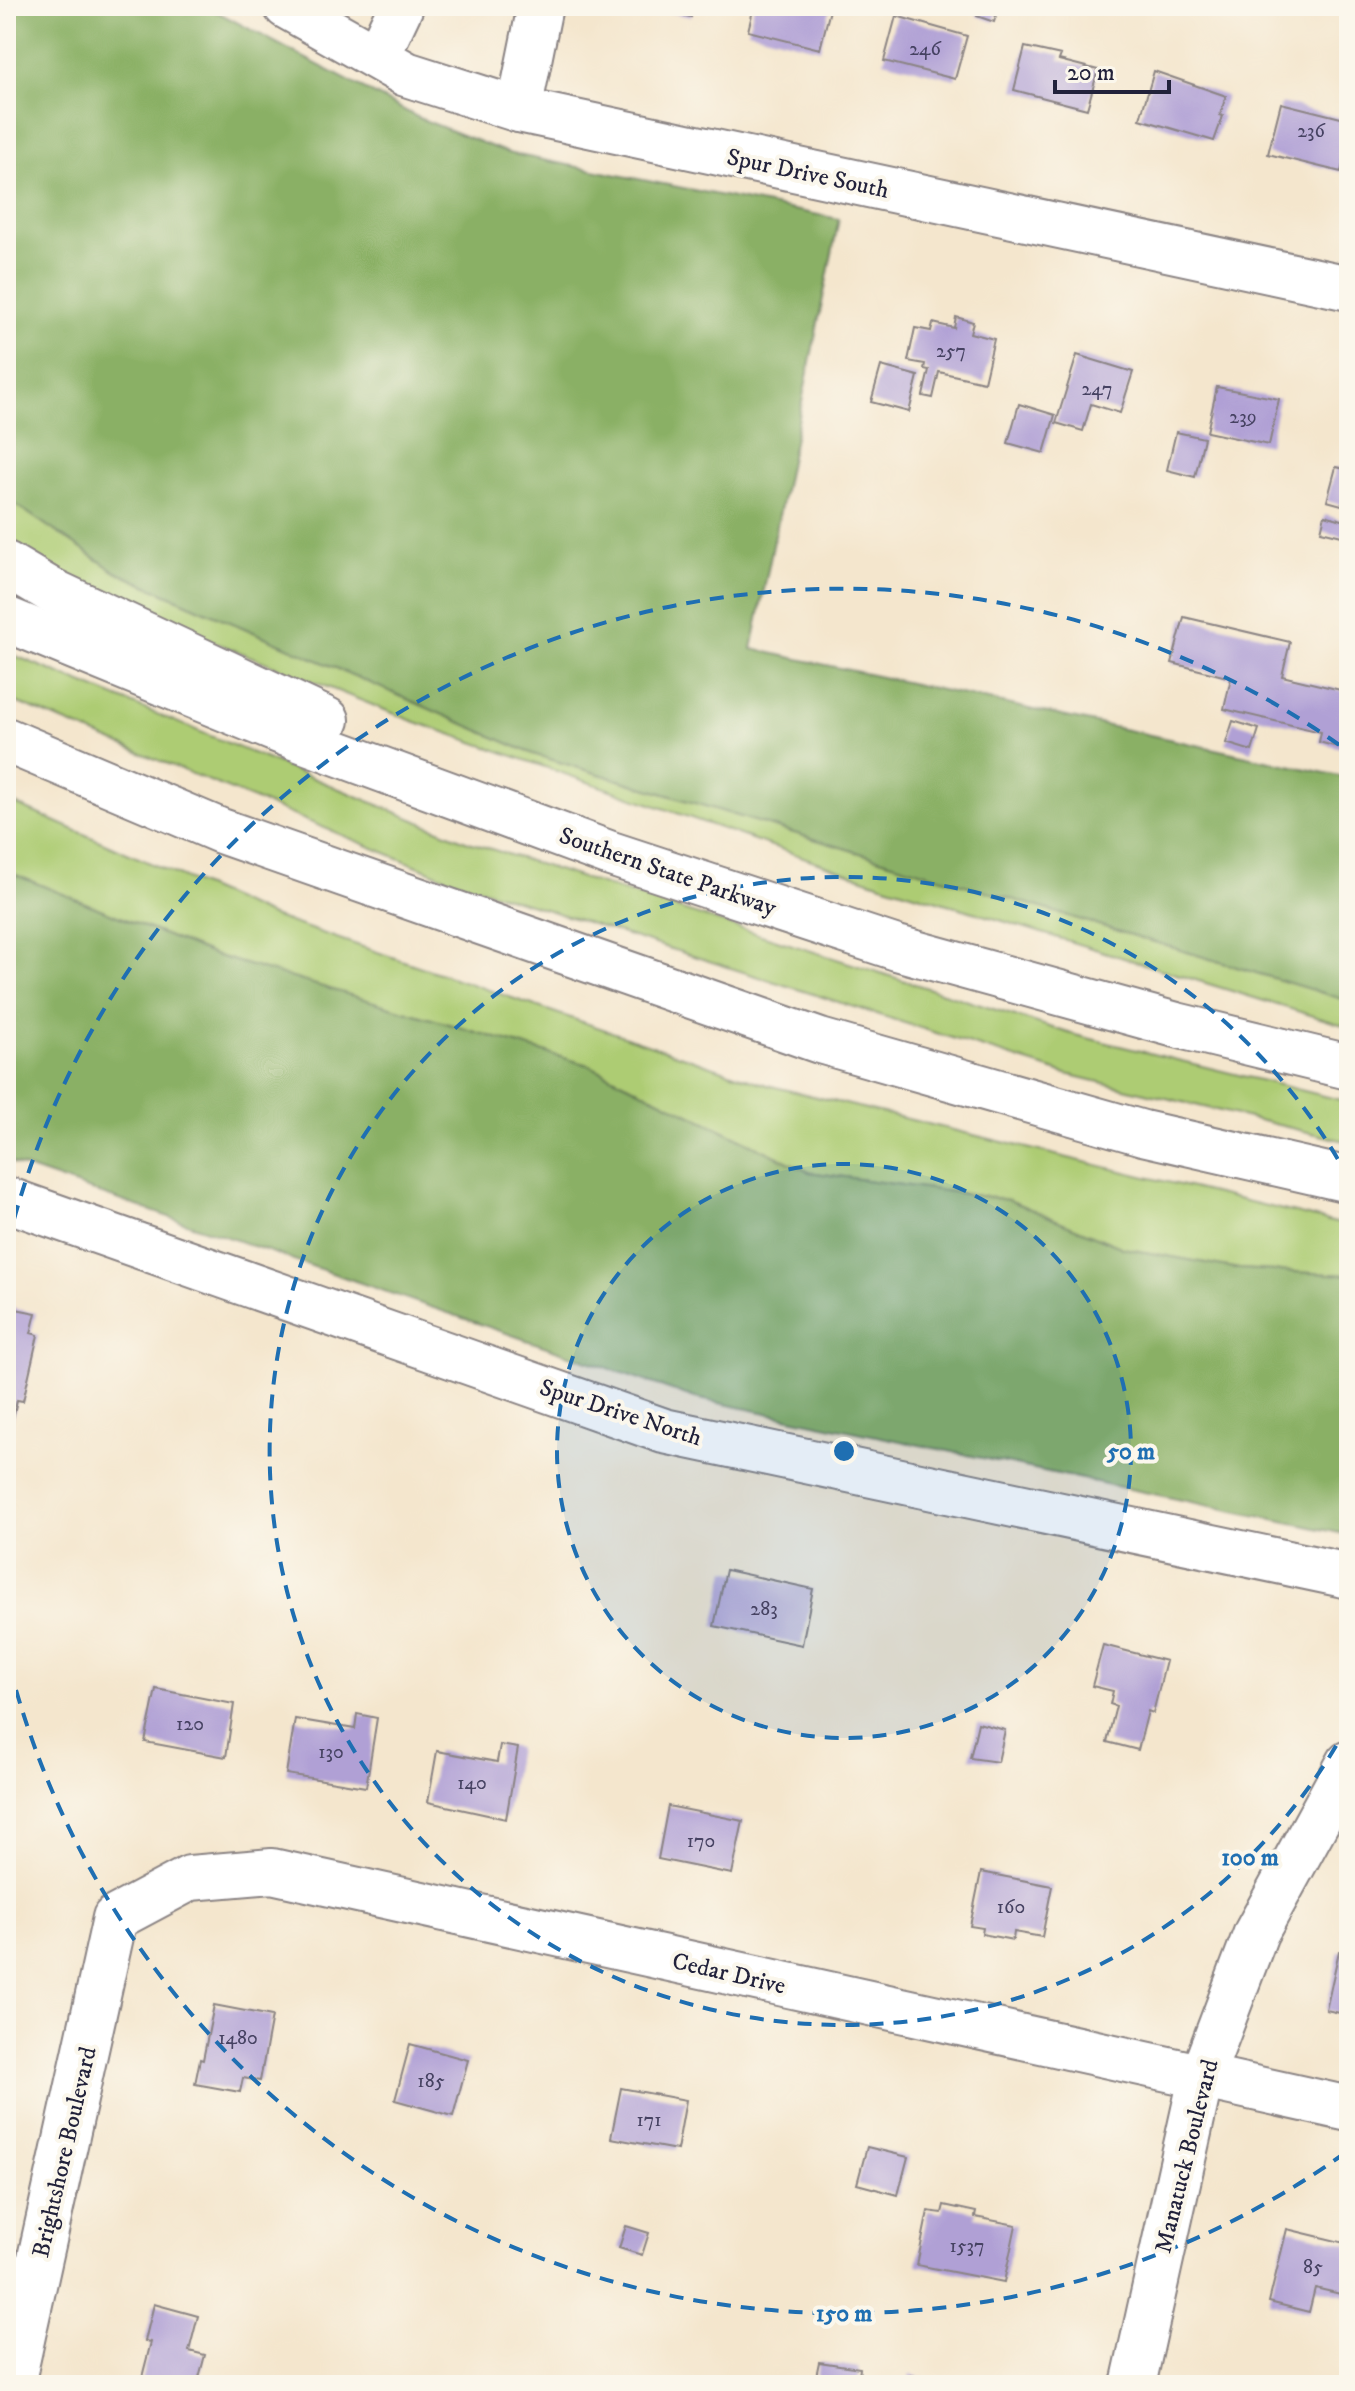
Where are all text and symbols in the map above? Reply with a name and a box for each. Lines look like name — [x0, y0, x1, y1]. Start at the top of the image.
house number: 246 — [909, 37, 941, 62]
scale bar — [1055, 44, 1169, 94]
text: 20 m — [1067, 58, 1115, 88]
house number: 236 — [1297, 119, 1325, 144]
street label: Spur Drive South — [724, 142, 892, 206]
house number: 257 — [936, 339, 966, 364]
house number: 247 — [1081, 377, 1113, 402]
house number: 239 — [1229, 405, 1257, 430]
street label: Southern State Parkway — [555, 821, 781, 923]
street label: Spur Drive North — [536, 1373, 706, 1453]
centre of rings — [830, 1437, 858, 1465]
text: 50 m — [1106, 1437, 1155, 1467]
house number: 283 — [750, 1597, 778, 1622]
house number: 120 — [176, 1712, 204, 1737]
house number: 130 — [318, 1740, 344, 1765]
house number: 140 — [457, 1771, 487, 1796]
house number: 170 — [687, 1829, 715, 1854]
text: 100 m — [1221, 1843, 1279, 1873]
house number: 160 — [997, 1895, 1025, 1920]
street label: Cedar Drive — [669, 1946, 789, 2002]
house number: 1480 — [218, 2026, 258, 2051]
street label: Brightshore Boulevard — [26, 2044, 104, 2260]
street label: Manatuck Boulevard — [1148, 2056, 1226, 2256]
house number: 185 — [417, 2069, 445, 2094]
house number: 171 — [636, 2108, 662, 2133]
house number: 1537 — [949, 2234, 985, 2259]
house number: 85 — [1303, 2255, 1323, 2280]
text: 150 m — [816, 2299, 872, 2329]

